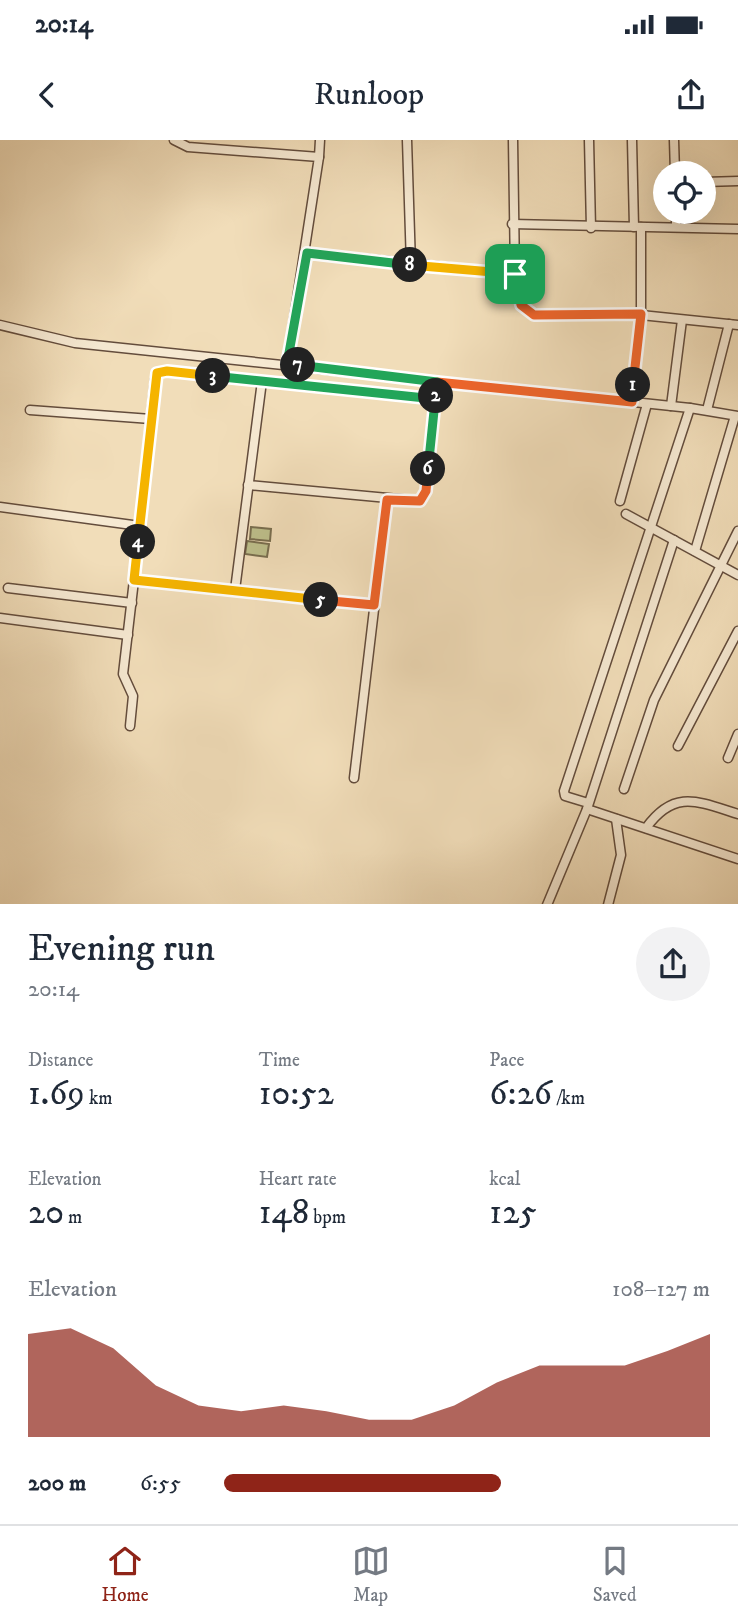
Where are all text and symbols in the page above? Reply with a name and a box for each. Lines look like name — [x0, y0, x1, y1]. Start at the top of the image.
text: 20:14 — [35, 8, 93, 41]
text: Runloop — [314, 75, 424, 115]
icon: back — [28, 76, 66, 114]
icon: share — [672, 76, 710, 114]
map controls — [653, 161, 716, 224]
button: locate — [653, 161, 716, 224]
pin — [485, 244, 545, 304]
pin: 8 — [392, 248, 428, 282]
text: 8 — [405, 253, 414, 276]
icon: arrive — [496, 255, 534, 293]
pin: 7 — [280, 348, 316, 383]
text: 7 — [292, 353, 303, 376]
pin: 3 — [196, 358, 230, 394]
text: 3 — [209, 364, 216, 387]
pin: 1 — [616, 368, 650, 402]
text: 1 — [629, 373, 636, 396]
pin: 2 — [418, 378, 453, 414]
text: 2 — [431, 384, 440, 407]
pin: 6 — [410, 452, 446, 486]
text: 6 — [423, 457, 432, 480]
pin: 4 — [120, 524, 156, 560]
text: 4 — [132, 530, 143, 553]
pin: 5 — [304, 582, 338, 617]
text: 5 — [316, 588, 325, 611]
text: Evening run — [28, 925, 215, 973]
button: share — [636, 927, 710, 1001]
text: 20:14 — [28, 975, 79, 1004]
text: Distance — [28, 1049, 93, 1072]
text: Time — [259, 1049, 300, 1072]
text: Pace — [489, 1049, 524, 1072]
text: 1.69 — [28, 1072, 85, 1116]
text: 10:52 — [259, 1072, 334, 1116]
text: 6:26 — [489, 1072, 552, 1116]
text: km — [85, 1087, 113, 1110]
text: /km — [552, 1087, 585, 1110]
text: Elevation — [28, 1168, 102, 1191]
text: Heart rate — [259, 1168, 337, 1191]
text: kcal — [489, 1168, 521, 1191]
text: 20 — [28, 1191, 64, 1235]
text: 148 — [259, 1191, 309, 1235]
text: 125 — [489, 1191, 537, 1235]
text: m — [64, 1206, 82, 1229]
text: bpm — [309, 1206, 346, 1229]
text: Elevation — [28, 1275, 117, 1304]
text: 108–127 m — [612, 1275, 710, 1304]
text: 200 m — [28, 1469, 86, 1498]
text: 6:55 — [140, 1469, 181, 1498]
tab: Home — [102, 1542, 149, 1607]
tab: Map — [352, 1542, 390, 1607]
tab: Saved — [593, 1542, 636, 1607]

